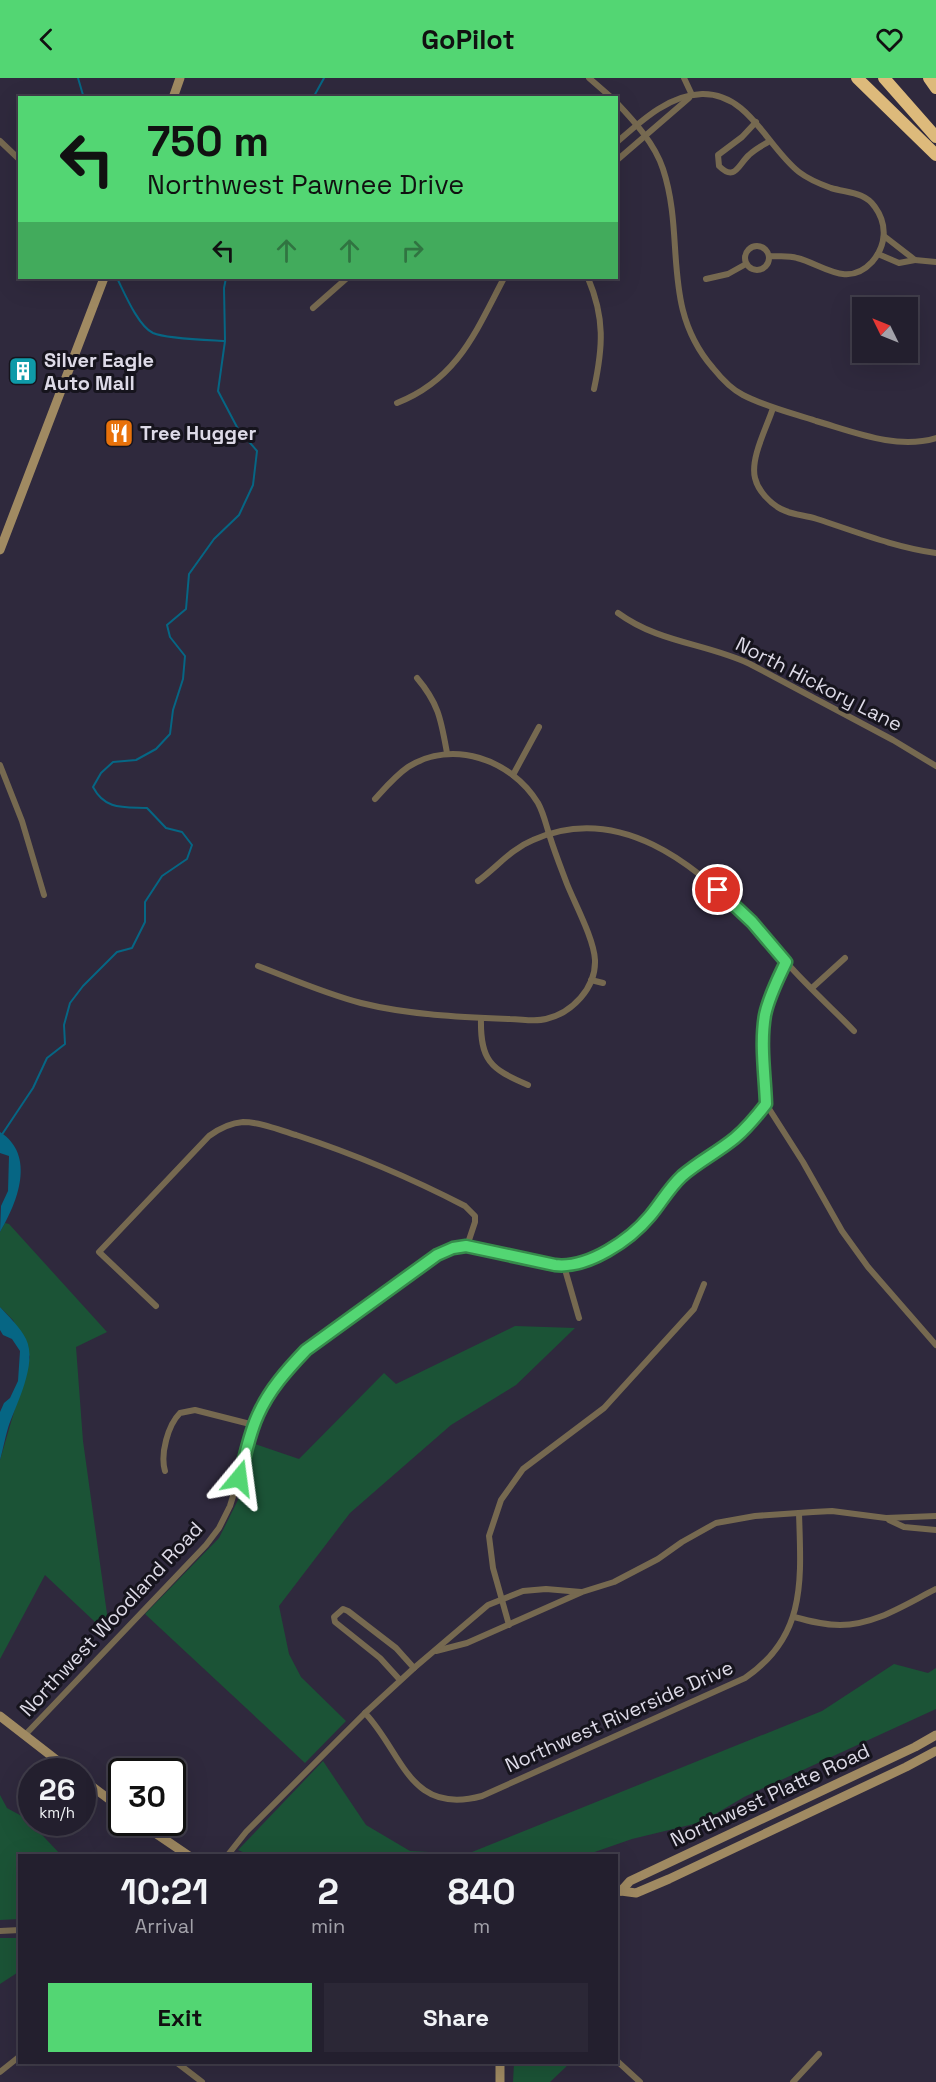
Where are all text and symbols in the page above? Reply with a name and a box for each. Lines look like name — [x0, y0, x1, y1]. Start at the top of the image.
text: GoPilot — [421, 22, 515, 57]
icon: back — [30, 23, 63, 56]
icon: heart — [873, 23, 906, 56]
text: 750 m — [147, 115, 269, 168]
icon: left — [48, 120, 126, 198]
text: Northwest Pawnee Drive — [147, 167, 464, 202]
icon: left — [207, 234, 240, 267]
icon: ahead — [270, 234, 303, 267]
icon: ahead — [333, 234, 366, 267]
icon: right — [396, 234, 429, 267]
north arrow — [852, 297, 918, 363]
map controls — [852, 297, 918, 363]
place label: Silver Eagle Auto Mall — [44, 347, 154, 396]
building icon: Silver Eagle Auto Mall — [7, 355, 39, 387]
restaurant icon: Tree Hugger — [103, 417, 135, 449]
place label: Tree Hugger — [140, 420, 257, 446]
street label: North Hickory Lane — [731, 631, 907, 737]
pin — [692, 864, 743, 915]
icon: arrive — [701, 873, 734, 906]
position arrow — [207, 1446, 271, 1510]
street label: Northwest Woodland Road — [14, 1516, 208, 1722]
street label: Northwest Riverside Drive — [501, 1654, 737, 1778]
street label: Northwest Platte Road — [666, 1737, 874, 1853]
speed limit sign: 30 — [108, 1758, 186, 1836]
text: 26 — [39, 1770, 75, 1809]
text: km/h — [39, 1803, 75, 1822]
text: 10:21 — [120, 1869, 208, 1915]
text: 2 — [317, 1869, 339, 1915]
text: 840 — [448, 1869, 516, 1915]
text: Arrival — [135, 1913, 194, 1939]
text: min — [311, 1913, 345, 1939]
text: m — [473, 1913, 490, 1939]
button: Exit — [48, 1983, 312, 2052]
button: Share — [324, 1983, 588, 2052]

